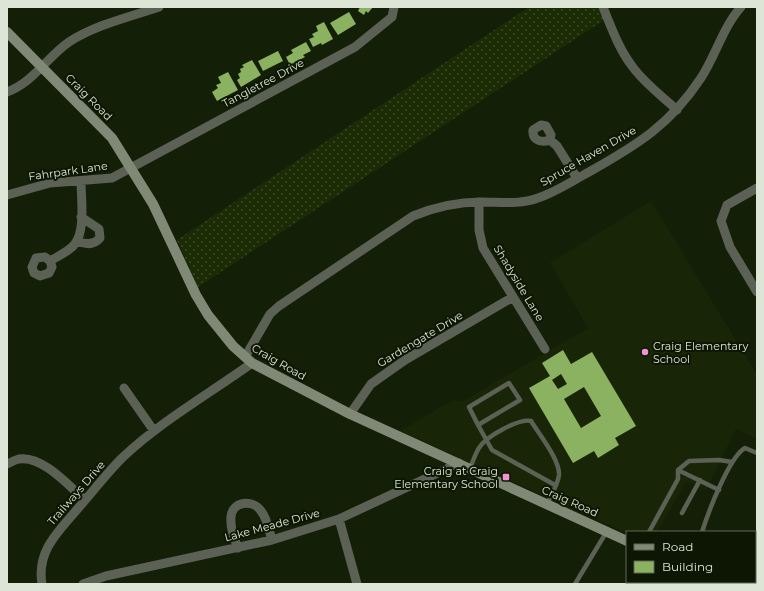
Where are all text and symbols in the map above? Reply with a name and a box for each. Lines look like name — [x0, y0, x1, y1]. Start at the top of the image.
street label: Tangletree Drive — [220, 55, 307, 110]
street label: Craig Road — [63, 71, 115, 123]
street label: Spruce Haven Drive — [537, 123, 639, 189]
street label: Fahrpark Lane — [28, 158, 109, 183]
street label: Shadyside Lane — [491, 242, 547, 324]
street label: Gardengate Drive — [375, 308, 466, 370]
place label: Craig Elementary School — [653, 339, 748, 366]
street label: Craig Road — [249, 341, 309, 383]
marker: Craig Elementary School — [640, 347, 650, 357]
street label: Trailways Drive — [44, 457, 108, 528]
place label: Craig at Craig Elementary School — [394, 464, 498, 491]
marker: Craig at Craig Elementary School — [501, 472, 511, 482]
street label: Craig Road — [540, 482, 600, 520]
street label: Lake Meade Drive — [223, 505, 322, 544]
legend — [626, 531, 756, 583]
text: Road — [662, 539, 693, 554]
text: Building — [662, 559, 713, 574]

